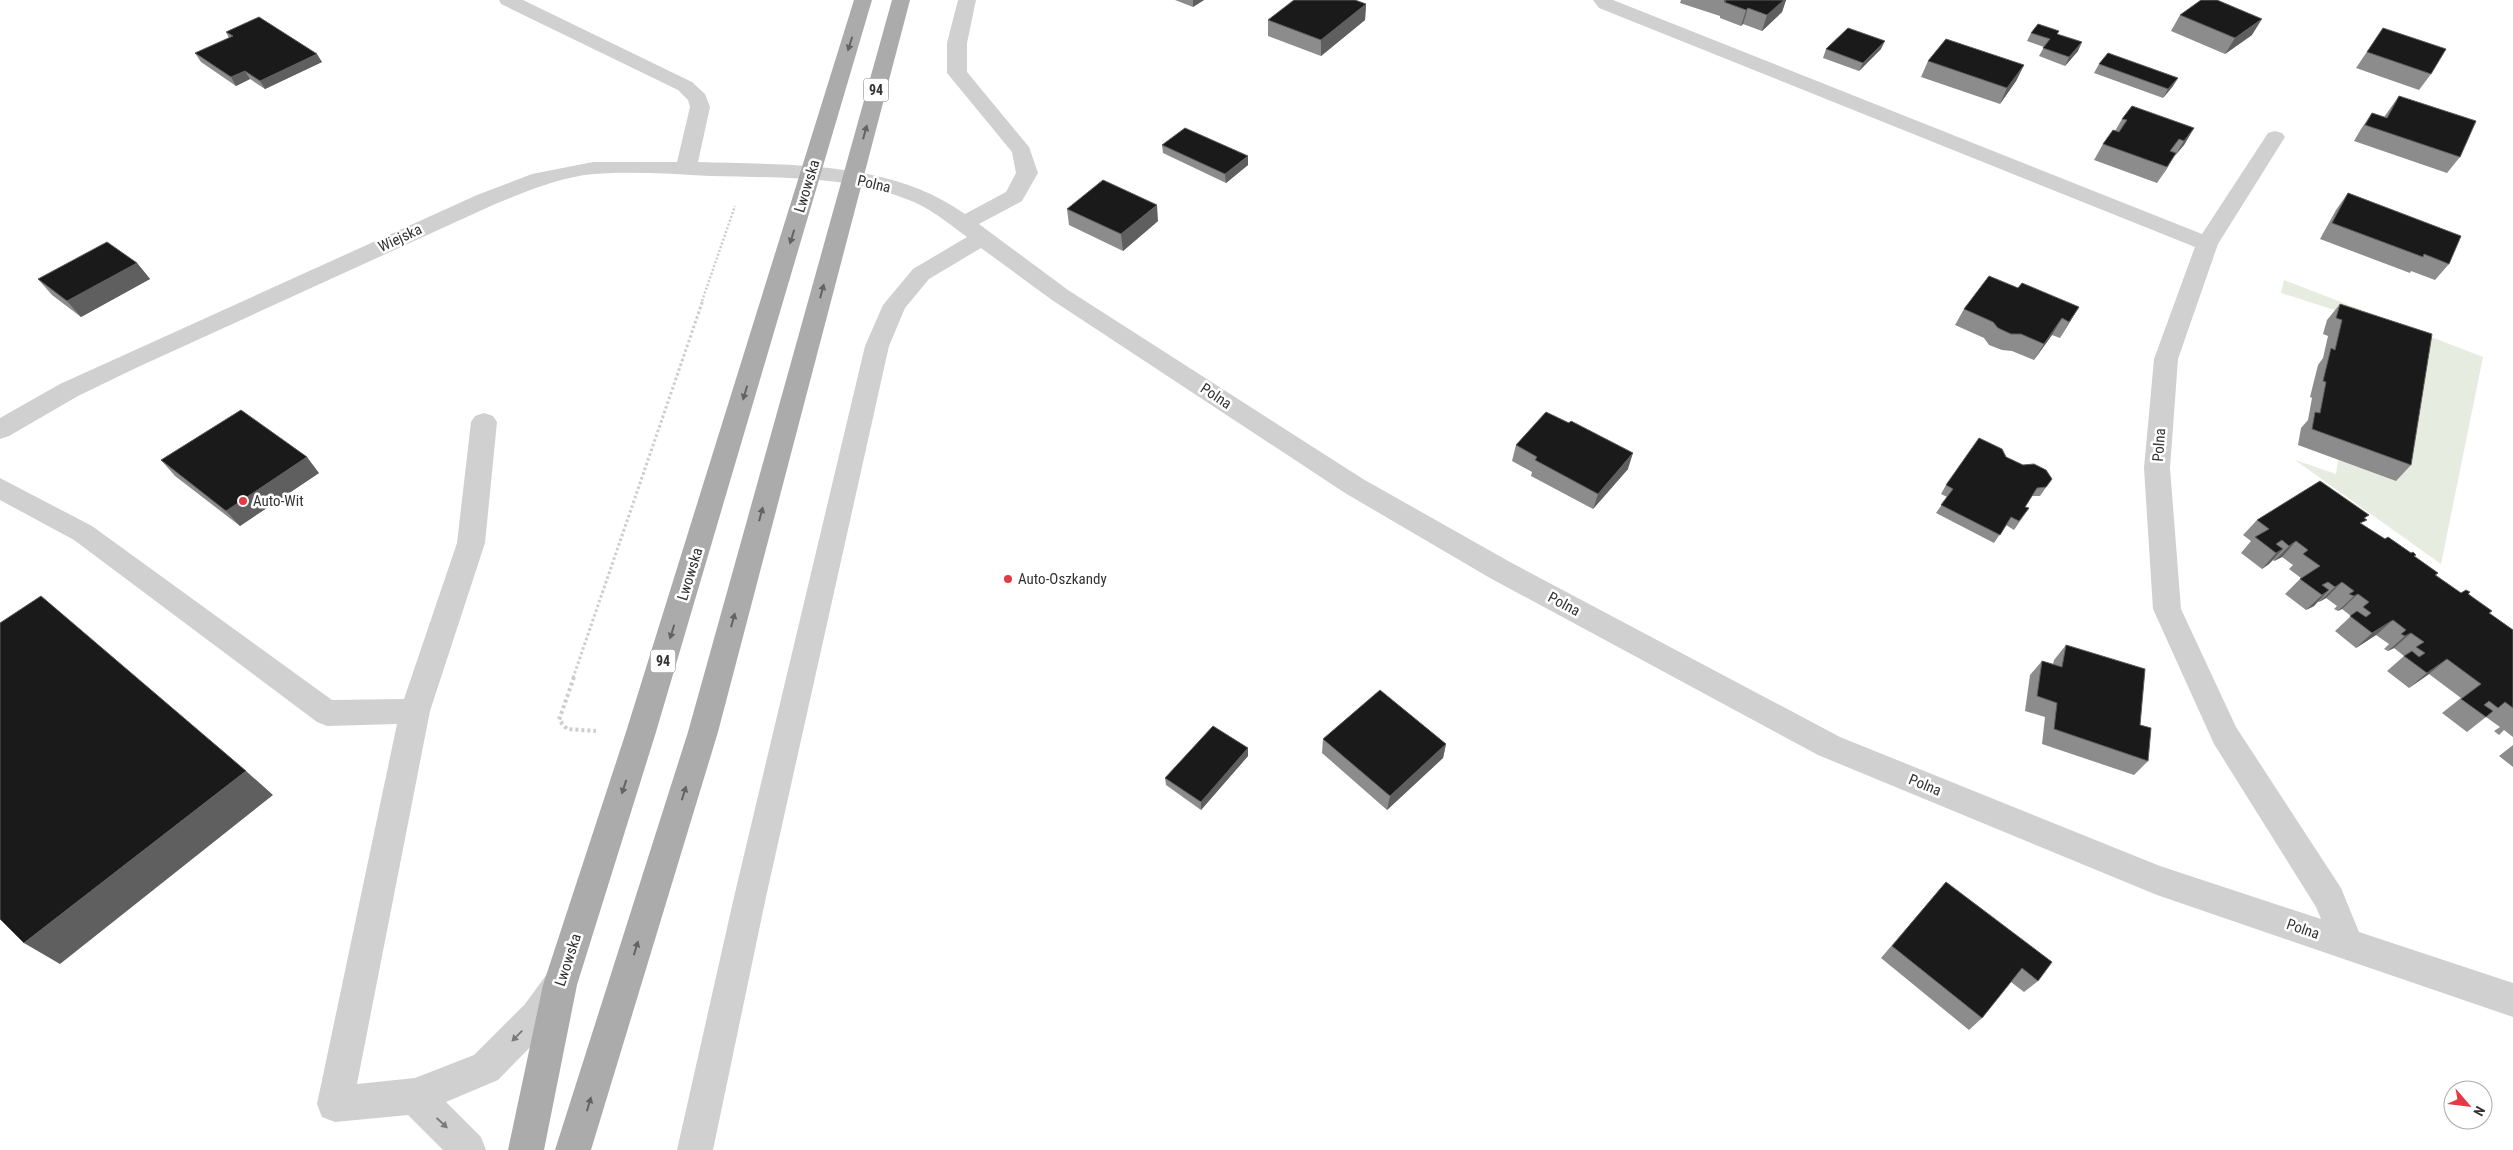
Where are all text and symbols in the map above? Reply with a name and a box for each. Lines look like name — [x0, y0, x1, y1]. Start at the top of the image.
one-way arrow — [846, 36, 854, 51]
road number: 94 — [864, 78, 888, 102]
one-way arrow — [861, 125, 869, 140]
street label: Lwowska — [790, 157, 824, 215]
street label: Polna — [856, 171, 892, 197]
street label: Wiejska — [375, 220, 425, 256]
one-way arrow — [788, 230, 795, 245]
one-way arrow — [818, 284, 826, 299]
street label: Polna — [1197, 379, 1235, 413]
one-way arrow — [740, 385, 748, 400]
street label: Polna — [2149, 428, 2169, 462]
place label: Auto-Wit — [253, 492, 304, 510]
marker: Auto-Wit — [237, 495, 249, 507]
one-way arrow — [757, 506, 765, 521]
street label: Lwowska — [673, 545, 707, 603]
place label: Auto-Oszkandy — [1018, 570, 1107, 588]
marker: Auto-Oszkandy — [1002, 573, 1014, 585]
street label: Polna — [1545, 588, 1583, 620]
one-way arrow — [729, 612, 737, 627]
one-way arrow — [668, 624, 675, 639]
road number: 94 — [650, 649, 676, 672]
street label: Polna — [1906, 770, 1944, 800]
one-way arrow — [620, 780, 628, 795]
one-way arrow — [680, 785, 688, 800]
street label: Polna — [2284, 915, 2322, 943]
street label: Lwowska — [551, 931, 585, 989]
one-way arrow — [633, 941, 641, 956]
one-way arrow — [511, 1030, 523, 1042]
north arrow — [2443, 1080, 2493, 1130]
one-way arrow — [585, 1096, 593, 1111]
text: N — [2470, 1104, 2489, 1119]
one-way arrow — [436, 1117, 448, 1129]

